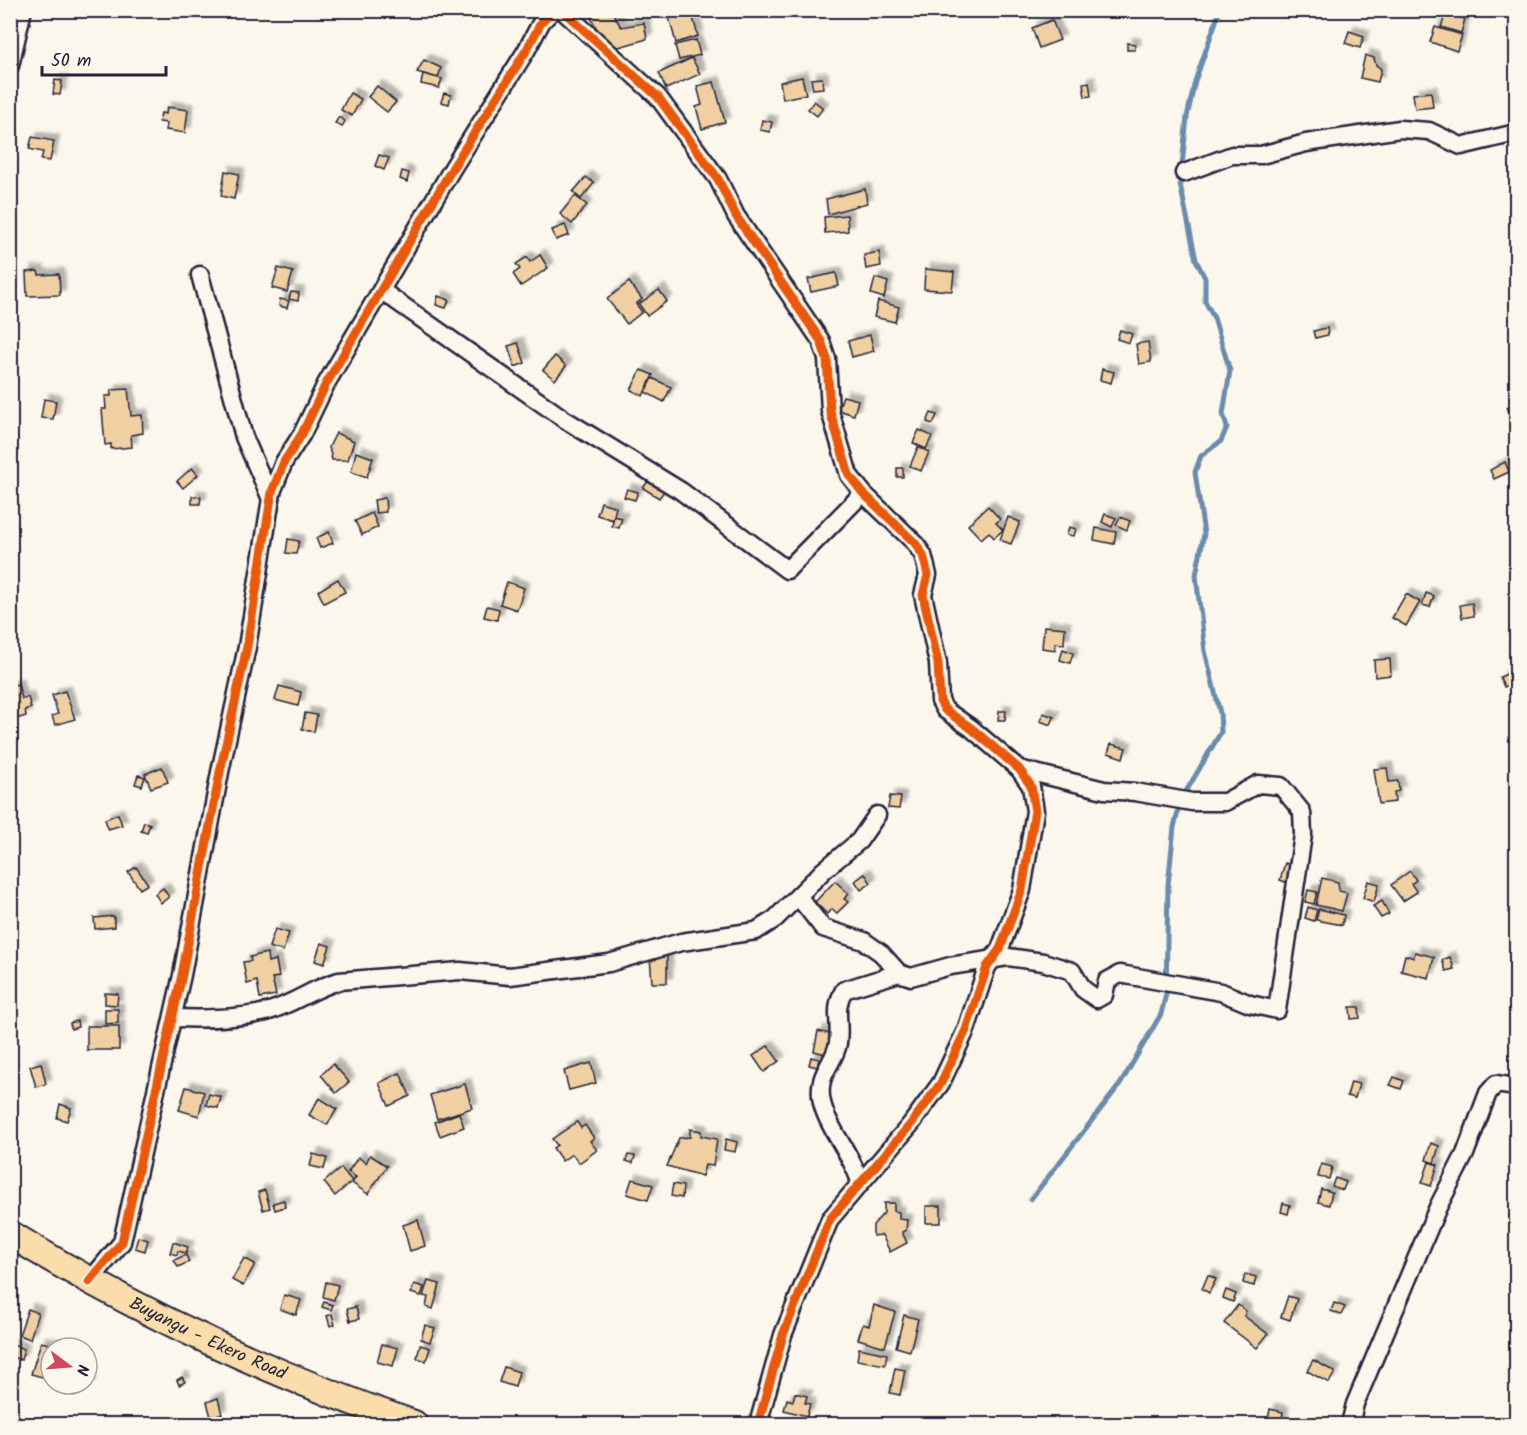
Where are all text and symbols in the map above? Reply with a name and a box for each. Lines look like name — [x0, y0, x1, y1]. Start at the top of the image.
scale bar — [42, 39, 166, 77]
text: 50 m — [51, 47, 91, 76]
street label: Buyangu - Ekero Road — [124, 1289, 292, 1389]
north arrow — [39, 1336, 99, 1396]
text: N — [69, 1361, 95, 1378]

